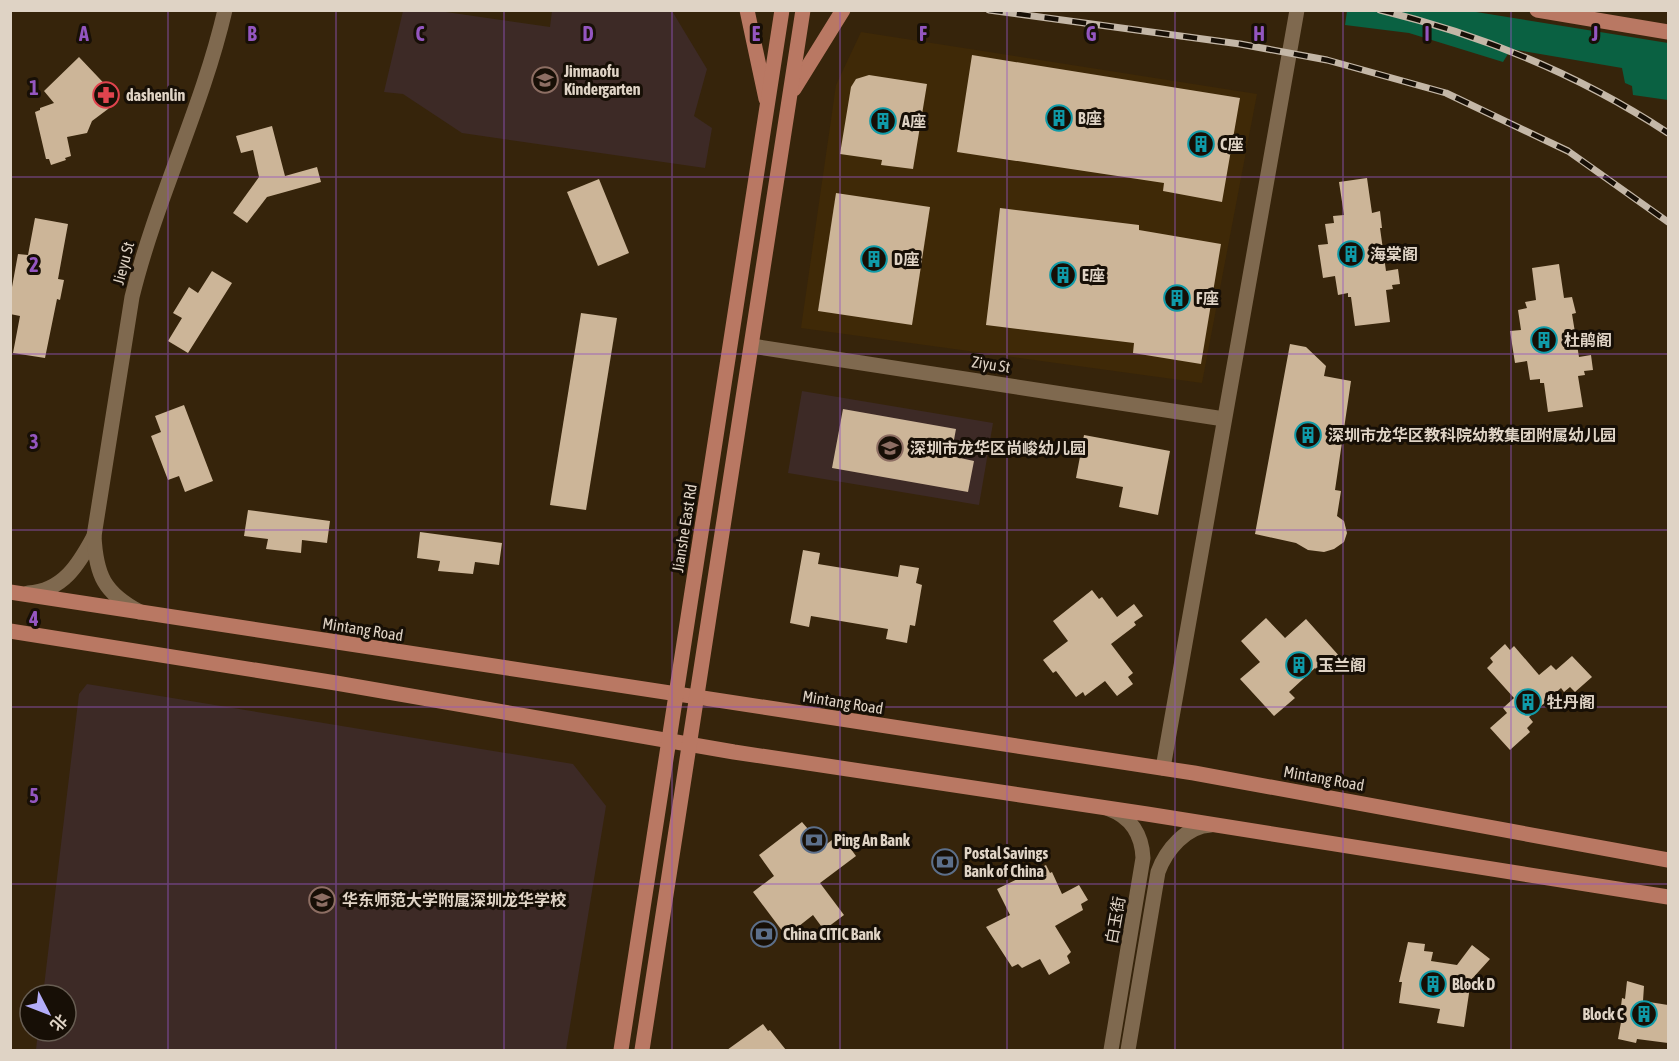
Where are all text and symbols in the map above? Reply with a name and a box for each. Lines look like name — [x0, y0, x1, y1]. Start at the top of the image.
text: A — [78, 22, 89, 45]
text: B — [247, 22, 257, 45]
text: C — [416, 22, 425, 45]
text: D — [582, 22, 594, 45]
text: E — [752, 22, 761, 45]
text: F — [919, 22, 927, 45]
text: G — [1086, 22, 1097, 45]
text: H — [1253, 22, 1265, 45]
text: I — [1424, 22, 1430, 45]
text: J — [1591, 22, 1598, 45]
place label: Jinmaofu Kindergarten — [563, 62, 641, 98]
school or university icon: Jinmaofu Kindergarten — [530, 65, 560, 95]
text: 1 — [29, 76, 39, 99]
pharmacy icon: dashenlin — [91, 80, 121, 110]
place label: dashenlin — [126, 86, 185, 104]
building icon: B座 — [1044, 103, 1074, 133]
building icon: A座 — [868, 106, 898, 136]
place label: B座 — [1078, 109, 1102, 127]
place label: A座 — [901, 112, 926, 130]
building icon: C座 — [1186, 129, 1216, 159]
place label: C座 — [1220, 135, 1243, 153]
street label: Jieyu St — [109, 239, 138, 287]
building icon: 海棠阁 — [1336, 239, 1366, 269]
building icon: D座 — [859, 244, 889, 274]
place label: 海棠阁 — [1370, 245, 1418, 263]
place label: D座 — [894, 250, 919, 268]
text: 2 — [29, 253, 39, 276]
building icon: E座 — [1048, 260, 1078, 290]
place label: E座 — [1082, 266, 1105, 284]
building icon: F座 — [1162, 283, 1192, 313]
place label: F座 — [1196, 289, 1218, 307]
building icon: 杜鹃阁 — [1529, 325, 1559, 355]
place label: 杜鹃阁 — [1564, 331, 1612, 349]
street label: Ziyu St — [970, 352, 1012, 377]
building icon: 深圳市龙华区教科院幼教集团附属幼儿园 — [1293, 420, 1323, 450]
place label: 深圳市龙华区教科院幼教集团附属幼儿园 — [1328, 426, 1616, 444]
text: 3 — [29, 430, 39, 453]
school or university icon: 深圳市龙华区尚峻幼儿园 — [875, 433, 905, 463]
place label: 深圳市龙华区尚峻幼儿园 — [910, 439, 1086, 457]
street label: Jianshe East Rd — [668, 483, 700, 573]
text: 4 — [28, 607, 39, 630]
street label: Mintang Road — [321, 614, 405, 645]
building icon: 玉兰阁 — [1284, 650, 1314, 680]
place label: 玉兰阁 — [1318, 656, 1366, 674]
street label: Mintang Road — [801, 687, 885, 718]
building icon: 牡丹阁 — [1513, 687, 1543, 717]
place label: 牡丹阁 — [1547, 693, 1595, 711]
street label: Mintang Road — [1282, 762, 1366, 795]
text: 5 — [29, 784, 39, 807]
bank icon: Ping An Bank — [799, 825, 829, 855]
place label: Ping An Bank — [834, 831, 911, 849]
place label: Postal Savings Bank of China — [964, 844, 1048, 880]
bank icon: Postal Savings Bank of China — [930, 847, 960, 877]
school or university icon: 华东师范大学附属深圳龙华学校 — [307, 885, 337, 915]
place label: 华东师范大学附属深圳龙华学校 — [342, 891, 567, 909]
street label: 白玉街 — [1102, 895, 1128, 945]
bank icon: China CITIC Bank — [749, 919, 779, 949]
place label: China CITIC Bank — [783, 925, 882, 943]
building icon: Block D — [1418, 969, 1448, 999]
place label: Block D — [1452, 975, 1495, 993]
north arrow — [18, 983, 78, 1043]
building icon: Block C — [1629, 999, 1659, 1029]
place label: Block C — [1582, 1005, 1625, 1023]
text: 北 — [47, 1011, 71, 1035]

